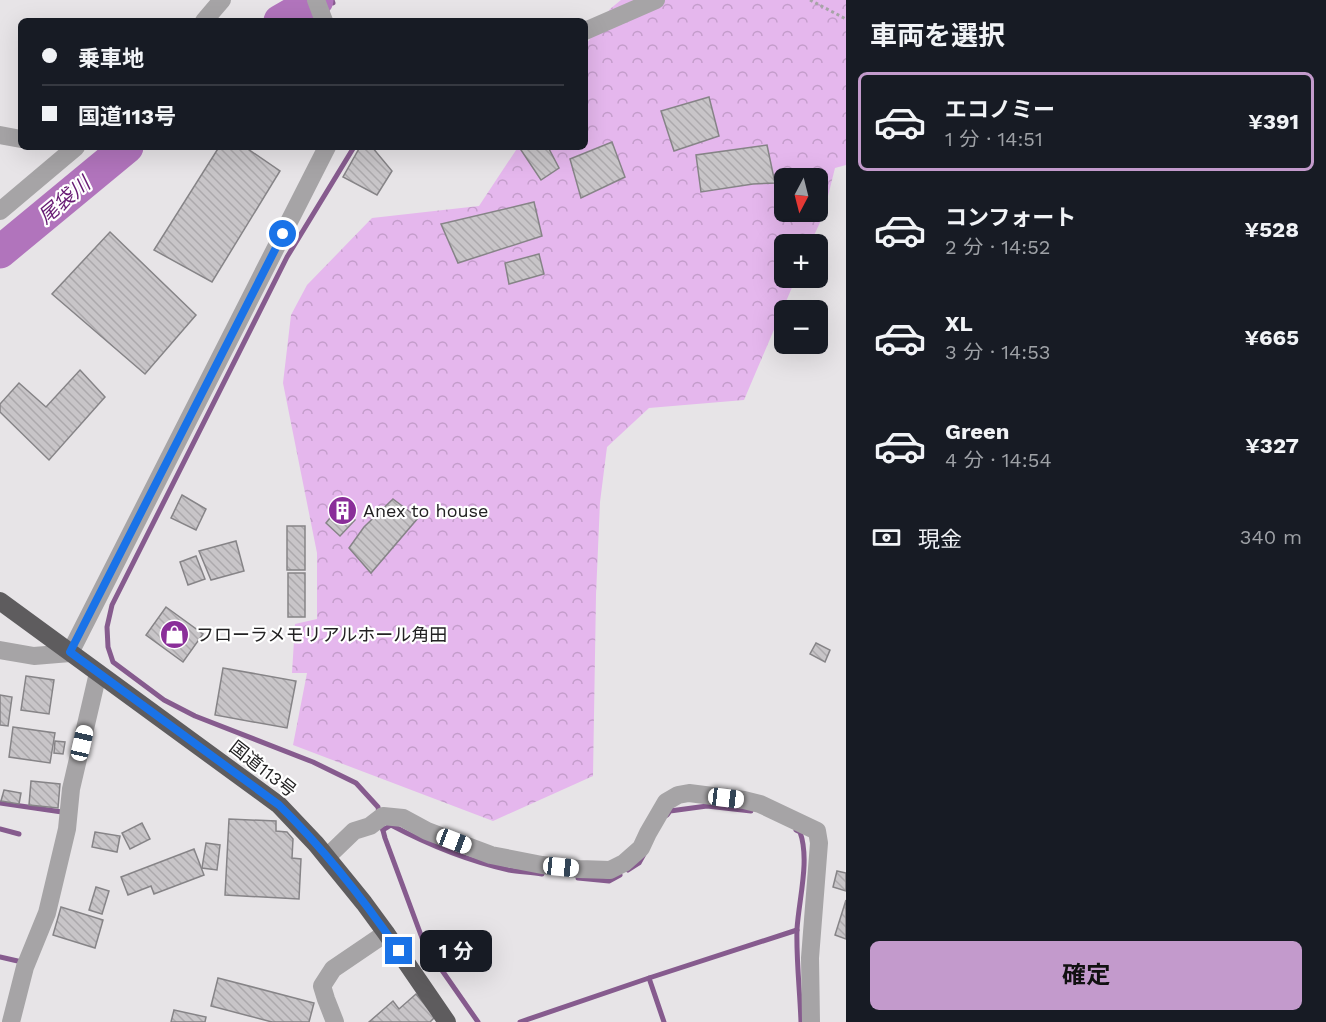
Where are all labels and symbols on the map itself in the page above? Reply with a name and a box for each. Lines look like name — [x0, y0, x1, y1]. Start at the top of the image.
north arrow — [774, 168, 828, 222]
water label: 尾袋川 — [33, 170, 96, 228]
route start — [269, 220, 296, 247]
building icon: Anex to house — [326, 495, 358, 527]
place label: Anex to house — [363, 500, 488, 521]
shop icon: フローラメモリアルホール角田 — [159, 619, 191, 651]
place label: フローラメモリアルホール角田 — [196, 624, 447, 645]
car — [69, 723, 95, 763]
street label: 国道113号 — [226, 736, 301, 801]
car — [707, 787, 745, 809]
car — [434, 826, 474, 856]
car — [542, 856, 580, 878]
callout: 1 分 — [420, 930, 492, 972]
route end — [385, 937, 412, 964]

